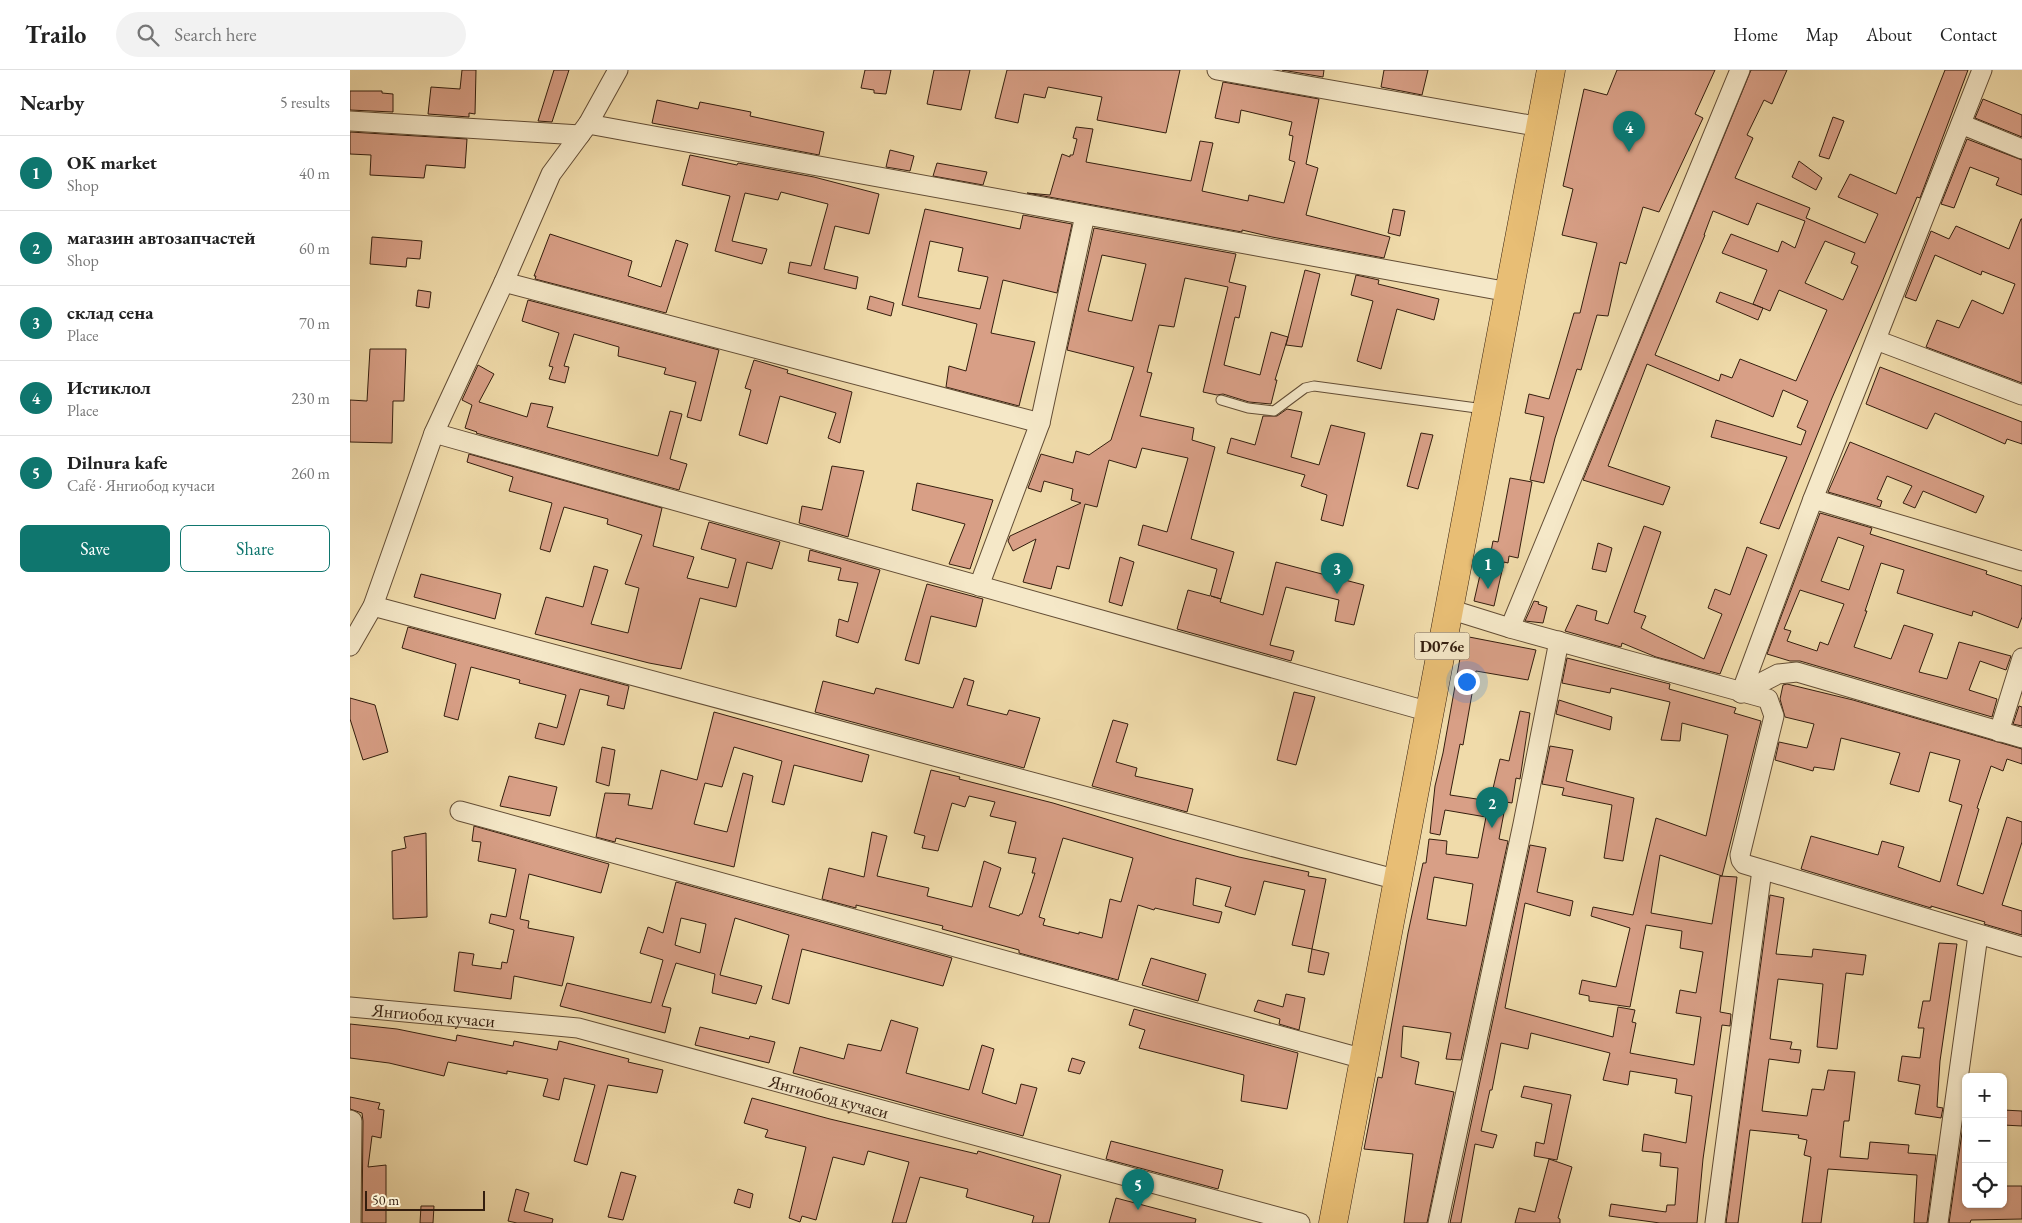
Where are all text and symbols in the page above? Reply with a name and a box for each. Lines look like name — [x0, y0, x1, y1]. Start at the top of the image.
search box — [116, 12, 466, 57]
text: Trailo — [25, 19, 86, 50]
icon: search — [134, 21, 162, 49]
text: Search here — [174, 22, 257, 47]
text: Home — [1733, 23, 1778, 46]
text: Map — [1806, 23, 1838, 46]
text: About — [1866, 23, 1912, 46]
text: Contact — [1940, 23, 1997, 46]
text: Nearby — [20, 89, 84, 116]
text: 5 results — [280, 92, 330, 113]
pin: 4 — [1613, 111, 1645, 152]
text: OK market — [67, 150, 157, 175]
text: 1 — [32, 163, 40, 184]
text: 40 m — [299, 163, 330, 184]
text: Shop — [67, 175, 99, 196]
text: магазин автозапчастей — [67, 225, 255, 250]
text: 2 — [32, 238, 40, 259]
text: 60 m — [299, 238, 330, 259]
text: Shop — [67, 250, 99, 271]
text: склад сена — [67, 300, 154, 325]
text: 3 — [32, 313, 40, 334]
text: 70 m — [299, 313, 330, 334]
text: Place — [67, 325, 99, 346]
text: Истиклол — [67, 375, 151, 400]
text: 4 — [32, 388, 40, 409]
text: 230 m — [291, 388, 330, 409]
text: Place — [67, 400, 99, 421]
text: Dilnura kafe — [67, 450, 167, 475]
text: 5 — [32, 463, 40, 484]
text: 260 m — [291, 463, 330, 484]
text: Café · Янгиобод кучаси — [67, 475, 215, 496]
button: Save — [20, 525, 170, 572]
button: Share — [180, 525, 330, 572]
pin: 1 — [1472, 548, 1504, 589]
pin: 3 — [1321, 553, 1353, 594]
road number: D076e — [1414, 632, 1470, 660]
your location — [1454, 669, 1480, 695]
pin: 2 — [1476, 787, 1508, 828]
street label: Янгиобод кучаси — [370, 998, 497, 1032]
street label: Янгиобод кучаси — [765, 1068, 892, 1123]
map controls — [1962, 1073, 2007, 1208]
button: + — [1962, 1073, 2007, 1118]
button: − — [1962, 1118, 2007, 1163]
button: locate — [1962, 1163, 2007, 1208]
pin: 5 — [1122, 1169, 1154, 1210]
scale bar — [365, 1188, 485, 1211]
text: 50 m — [372, 1191, 399, 1209]

